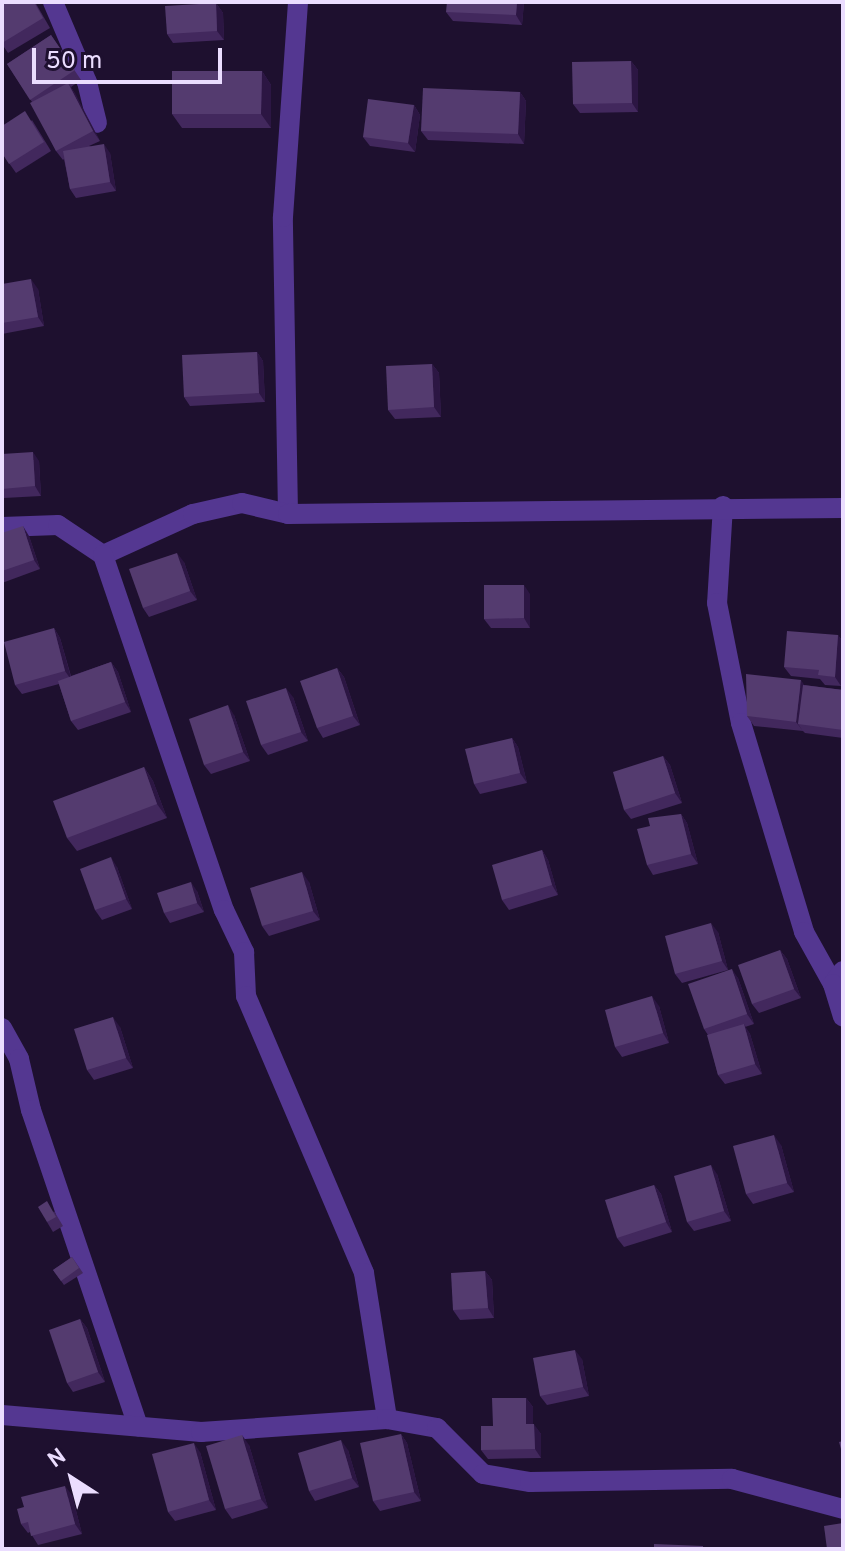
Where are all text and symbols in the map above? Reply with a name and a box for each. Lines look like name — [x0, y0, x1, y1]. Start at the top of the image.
scale bar — [36, 32, 226, 82]
text: 50 m — [46, 47, 102, 77]
north arrow — [32, 1439, 112, 1519]
text: N — [43, 1444, 72, 1475]

